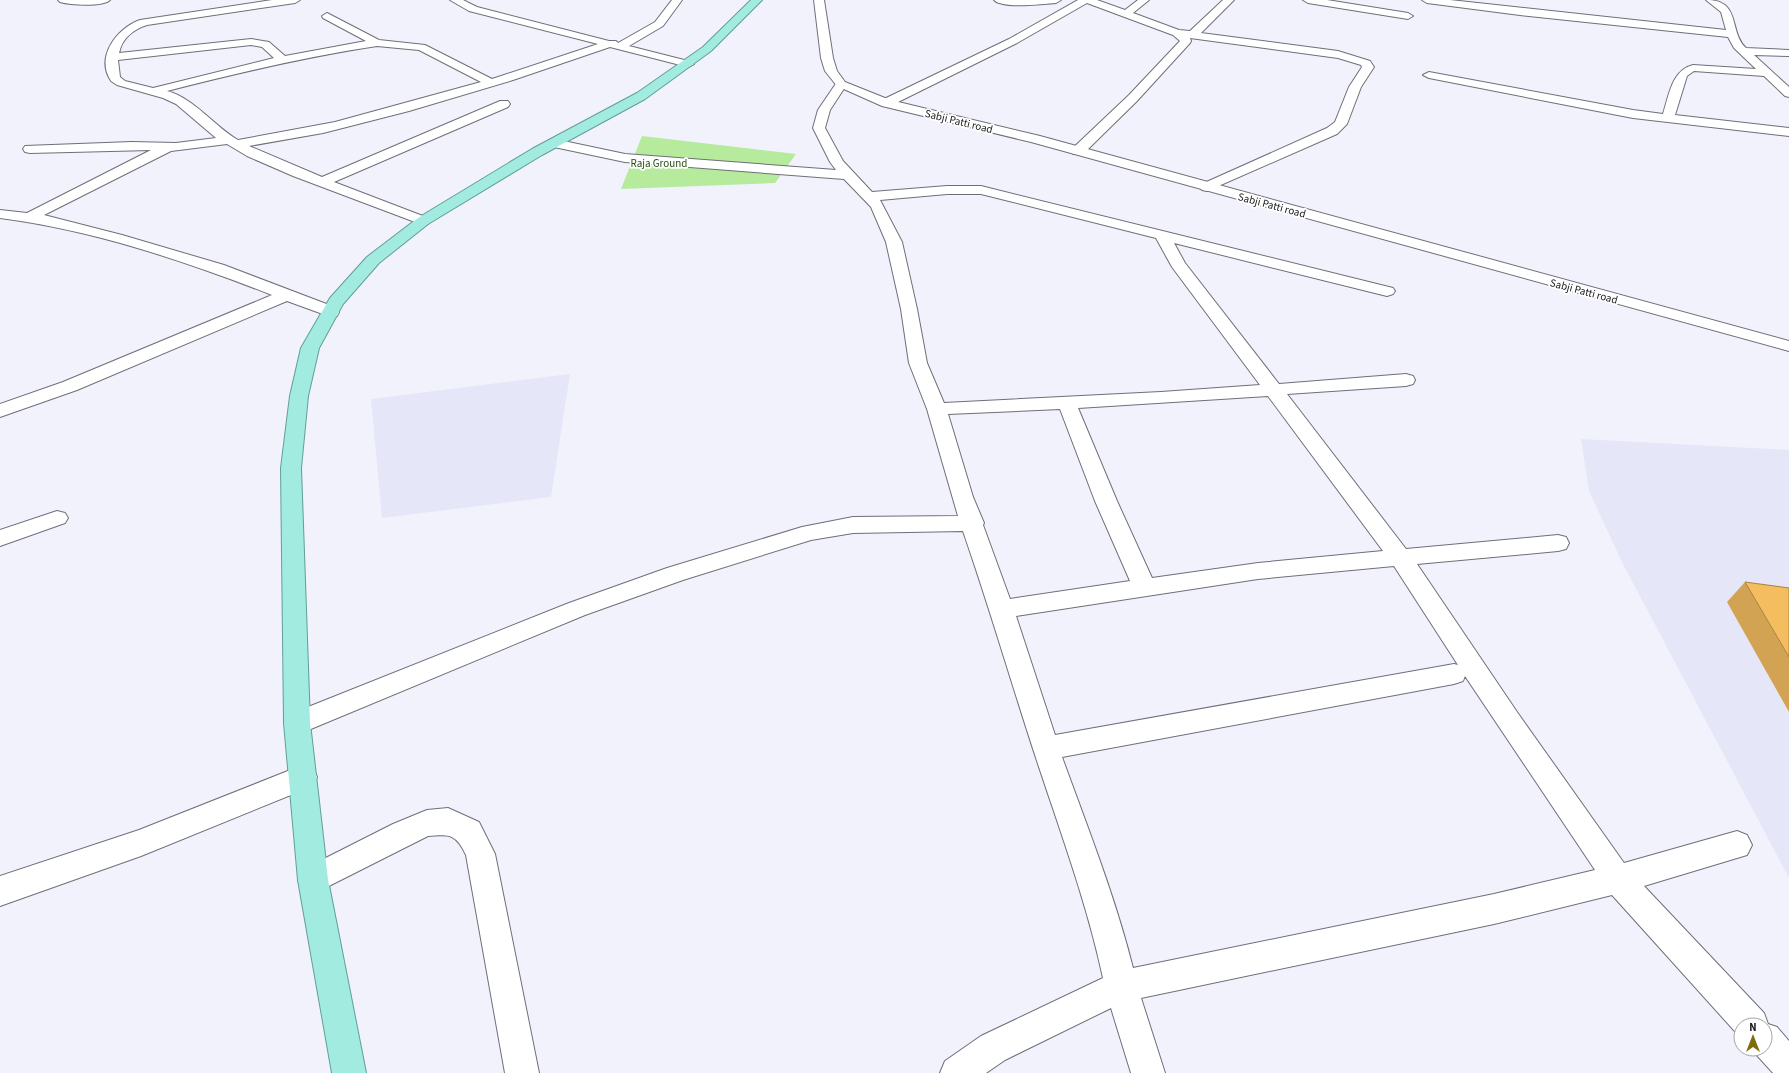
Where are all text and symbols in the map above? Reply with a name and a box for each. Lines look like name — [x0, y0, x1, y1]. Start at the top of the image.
street label: Sabji Patti road — [923, 106, 994, 137]
park label: Raja Ground — [631, 156, 687, 171]
street label: Sabji Patti road — [1236, 189, 1307, 222]
street label: Sabji Patti road — [1548, 275, 1619, 308]
north arrow — [1733, 1017, 1773, 1057]
text: N — [1749, 1020, 1757, 1035]

